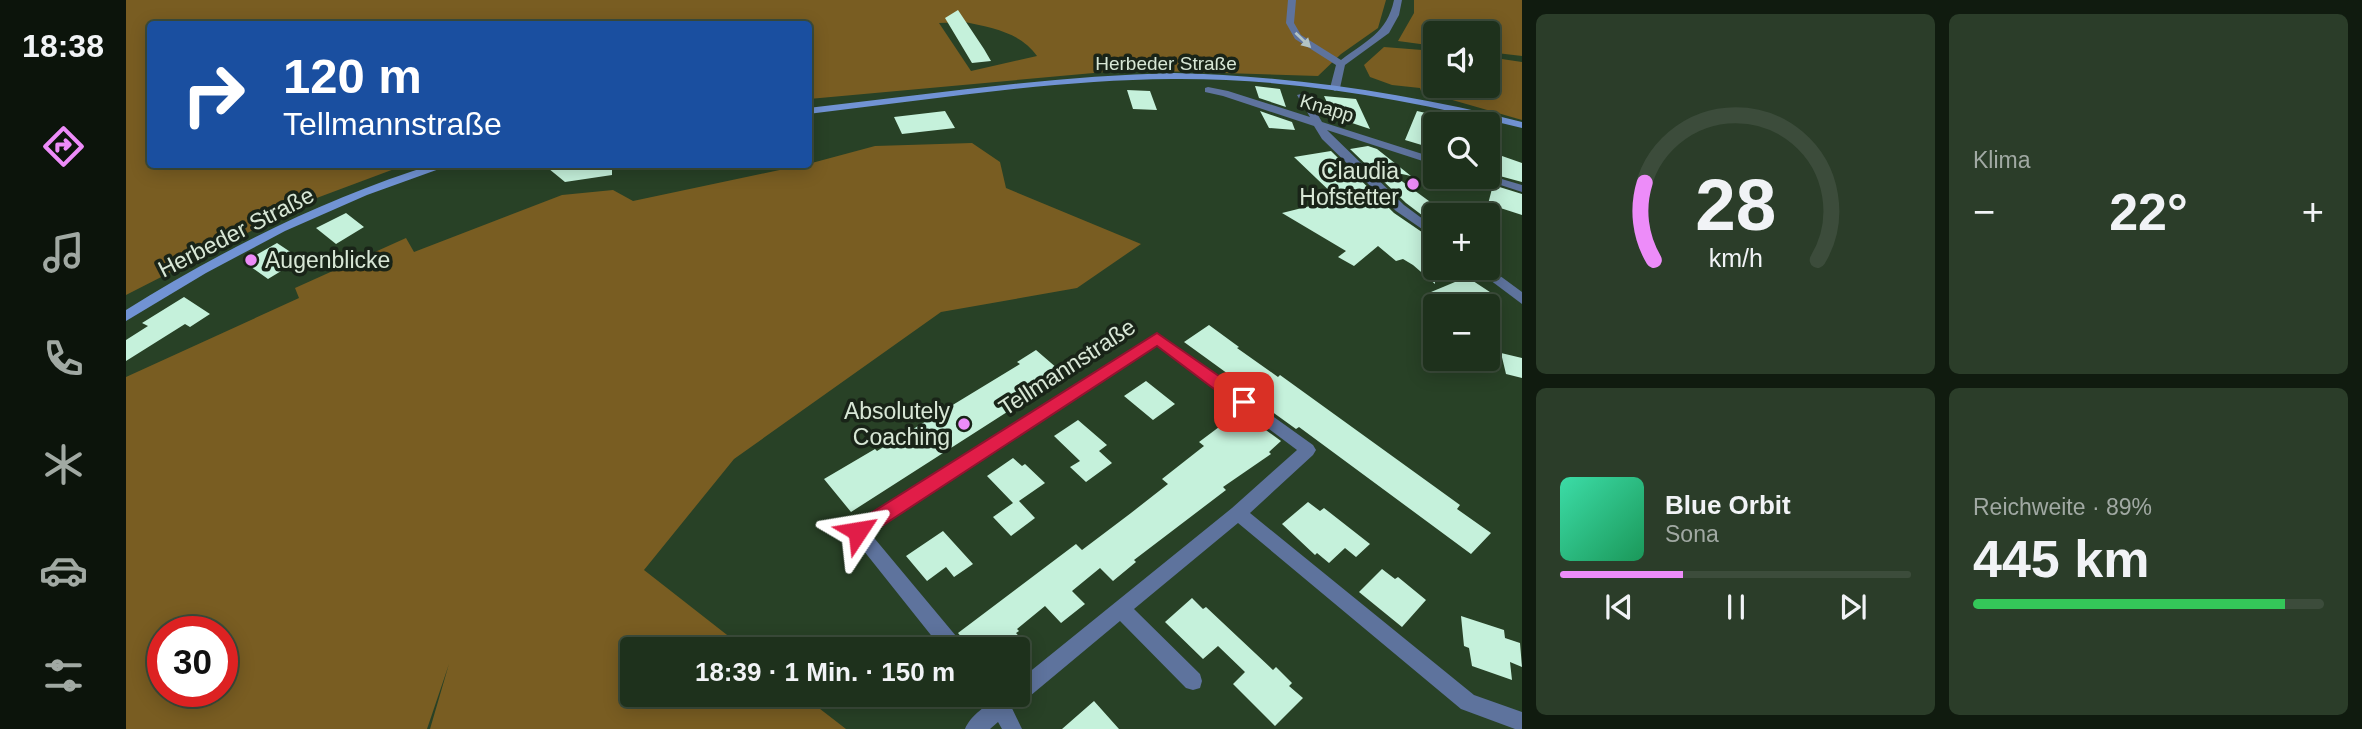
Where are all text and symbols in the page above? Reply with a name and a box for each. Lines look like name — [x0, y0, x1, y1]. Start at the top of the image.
map controls — [1423, 21, 1500, 371]
button: sound — [1423, 21, 1500, 98]
text: 18:38 — [22, 28, 104, 64]
one-way arrow — [1295, 31, 1312, 48]
icon: right — [168, 49, 259, 140]
text: 120 m — [283, 49, 422, 103]
street label: Herbeder Straße — [1095, 53, 1237, 74]
street label: Knapp — [1298, 90, 1356, 126]
text: Tellmannstraße — [283, 106, 502, 142]
button: search — [1423, 112, 1500, 189]
icon: directions — [39, 122, 88, 171]
text: Klima — [1973, 147, 2031, 173]
place label: Claudia Hofstetter — [1299, 158, 1399, 210]
text: 28 — [1695, 164, 1776, 245]
marker: Claudia Hofstetter — [1405, 176, 1421, 192]
street label: Herbeder Straße — [154, 182, 318, 282]
text: 22° — [2109, 183, 2188, 241]
text: − — [1973, 191, 1995, 233]
text: + — [2302, 191, 2324, 233]
button: + — [1423, 203, 1500, 280]
icon: music — [39, 228, 88, 277]
text: km/h — [1708, 244, 1763, 272]
place label: Augenblicke — [265, 247, 390, 273]
marker: Augenblicke — [243, 252, 259, 268]
button: − — [1423, 294, 1500, 371]
street label: Tellmannstraße — [994, 313, 1140, 421]
icon: phone — [39, 334, 88, 383]
pin — [1214, 372, 1274, 432]
icon: arrive — [1225, 383, 1263, 421]
place label: Absolutely Coaching — [844, 398, 950, 450]
marker: Absolutely Coaching — [956, 416, 972, 432]
icon: climate — [39, 440, 88, 489]
text: Blue Orbit — [1665, 490, 1791, 520]
position arrow — [821, 494, 895, 568]
text: Reichweite · 89% — [1973, 494, 2152, 520]
text: Sona — [1665, 521, 1719, 547]
text: 445 km — [1973, 530, 2149, 588]
icon: car — [39, 546, 88, 595]
icon: previous — [1600, 588, 1638, 626]
icon: pause — [1717, 588, 1755, 626]
icon: next — [1834, 588, 1872, 626]
speed limit sign: 30 — [147, 616, 238, 707]
icon: filters — [39, 651, 88, 700]
text: 18:39 · 1 Min. · 150 m — [695, 657, 955, 687]

